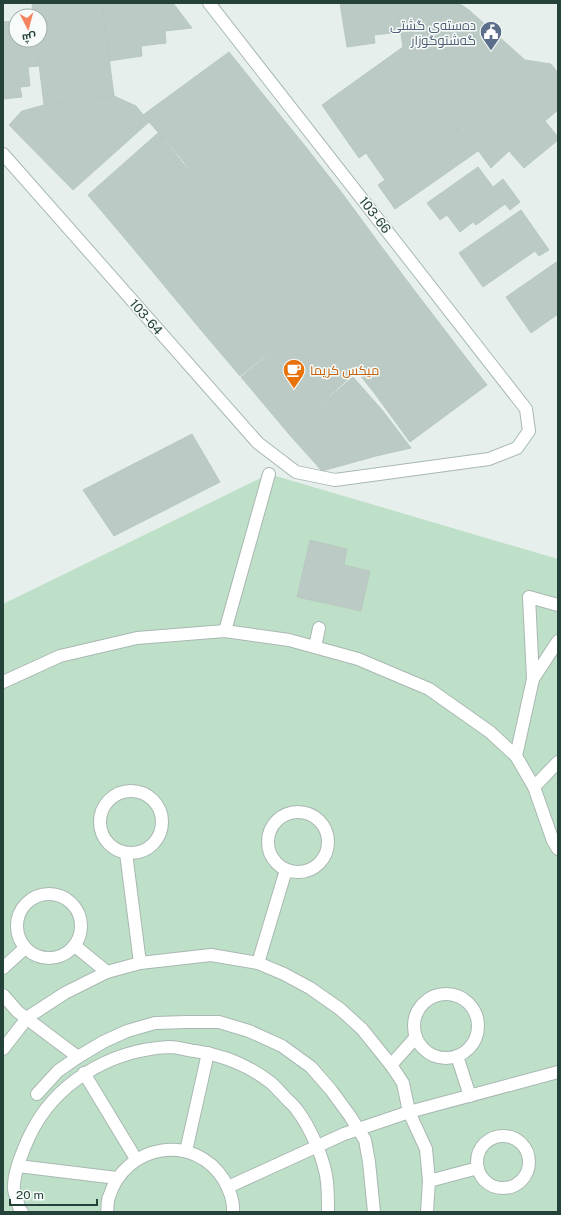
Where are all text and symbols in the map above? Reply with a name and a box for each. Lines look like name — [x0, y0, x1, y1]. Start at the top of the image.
north arrow — [8, 8, 48, 48]
place label: ده‌سته‌ی گشتی گه‌شتوگوزار — [390, 18, 476, 48]
public building icon: ده‌سته‌ی گشتی گه‌شتوگوزار — [478, 19, 504, 52]
text: ش — [21, 30, 37, 45]
street label: 103-66 — [356, 194, 394, 236]
street label: 103-64 — [126, 296, 166, 338]
cafe icon: ميكس كريما — [281, 357, 307, 390]
place label: ميكس كريما — [310, 363, 379, 378]
scale bar — [10, 1181, 97, 1207]
text: 20 m — [16, 1188, 44, 1202]

